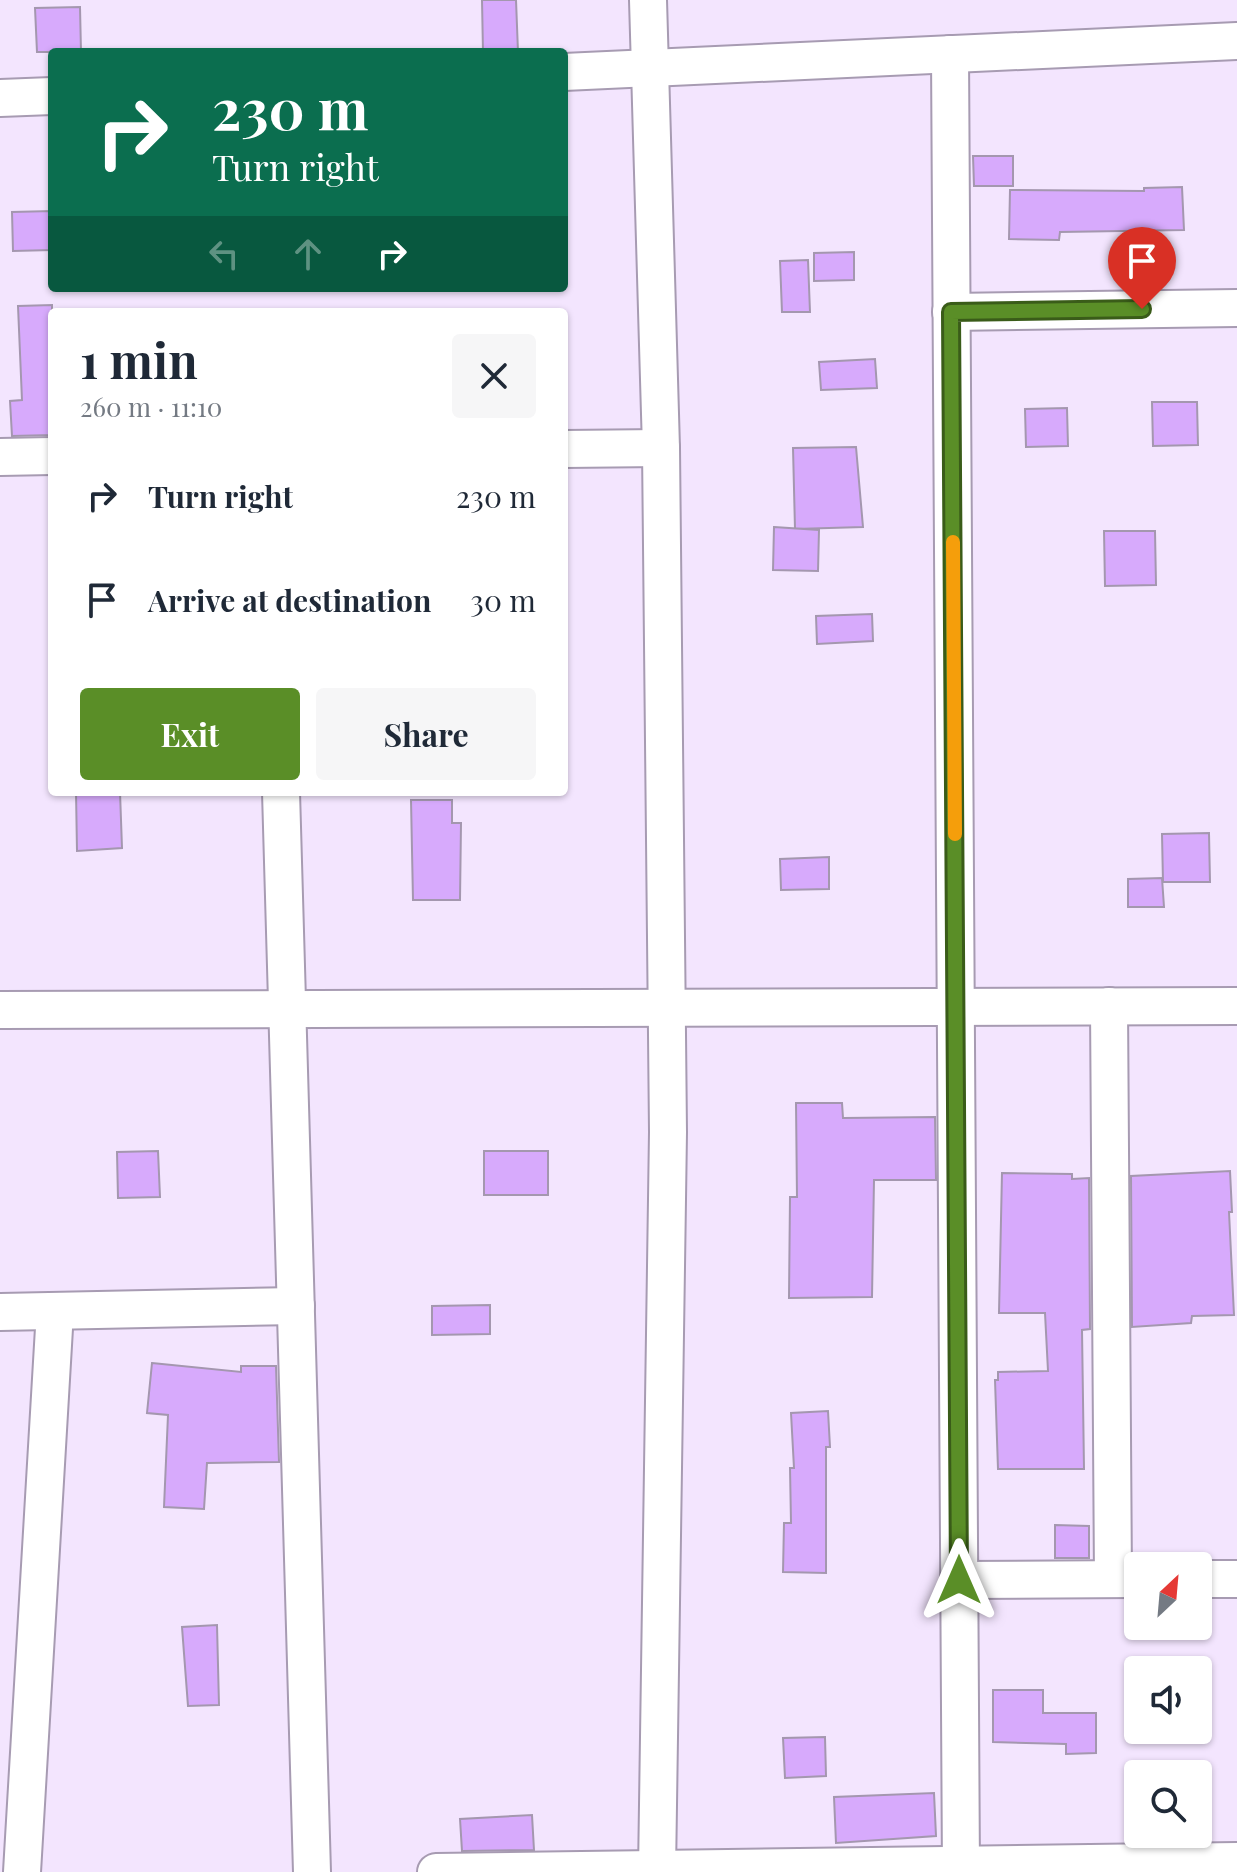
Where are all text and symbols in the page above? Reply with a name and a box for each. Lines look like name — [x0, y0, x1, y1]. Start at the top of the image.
text: 230 m — [212, 70, 368, 145]
icon: right — [80, 80, 184, 184]
text: Turn right — [212, 142, 379, 190]
pin — [1108, 227, 1176, 309]
icon: left — [202, 232, 246, 276]
icon: ahead — [286, 232, 330, 276]
icon: right — [370, 232, 414, 276]
icon: arrive — [1120, 239, 1164, 283]
text: 1 min — [80, 327, 198, 391]
button: close — [452, 334, 536, 418]
text: 260 m · 11:10 — [80, 389, 222, 424]
icon: right — [80, 474, 124, 518]
text: Turn right — [148, 476, 293, 516]
text: 230 m — [456, 476, 536, 516]
icon: arrive — [80, 578, 124, 622]
text: Arrive at destination — [148, 580, 431, 620]
text: 30 m — [470, 580, 536, 620]
button: Exit — [80, 688, 300, 780]
button: Share — [316, 688, 536, 780]
position arrow — [917, 1538, 1001, 1622]
north arrow — [1124, 1552, 1212, 1640]
map controls — [1124, 1552, 1212, 1848]
button: sound — [1124, 1656, 1212, 1744]
button: search — [1124, 1760, 1212, 1848]

